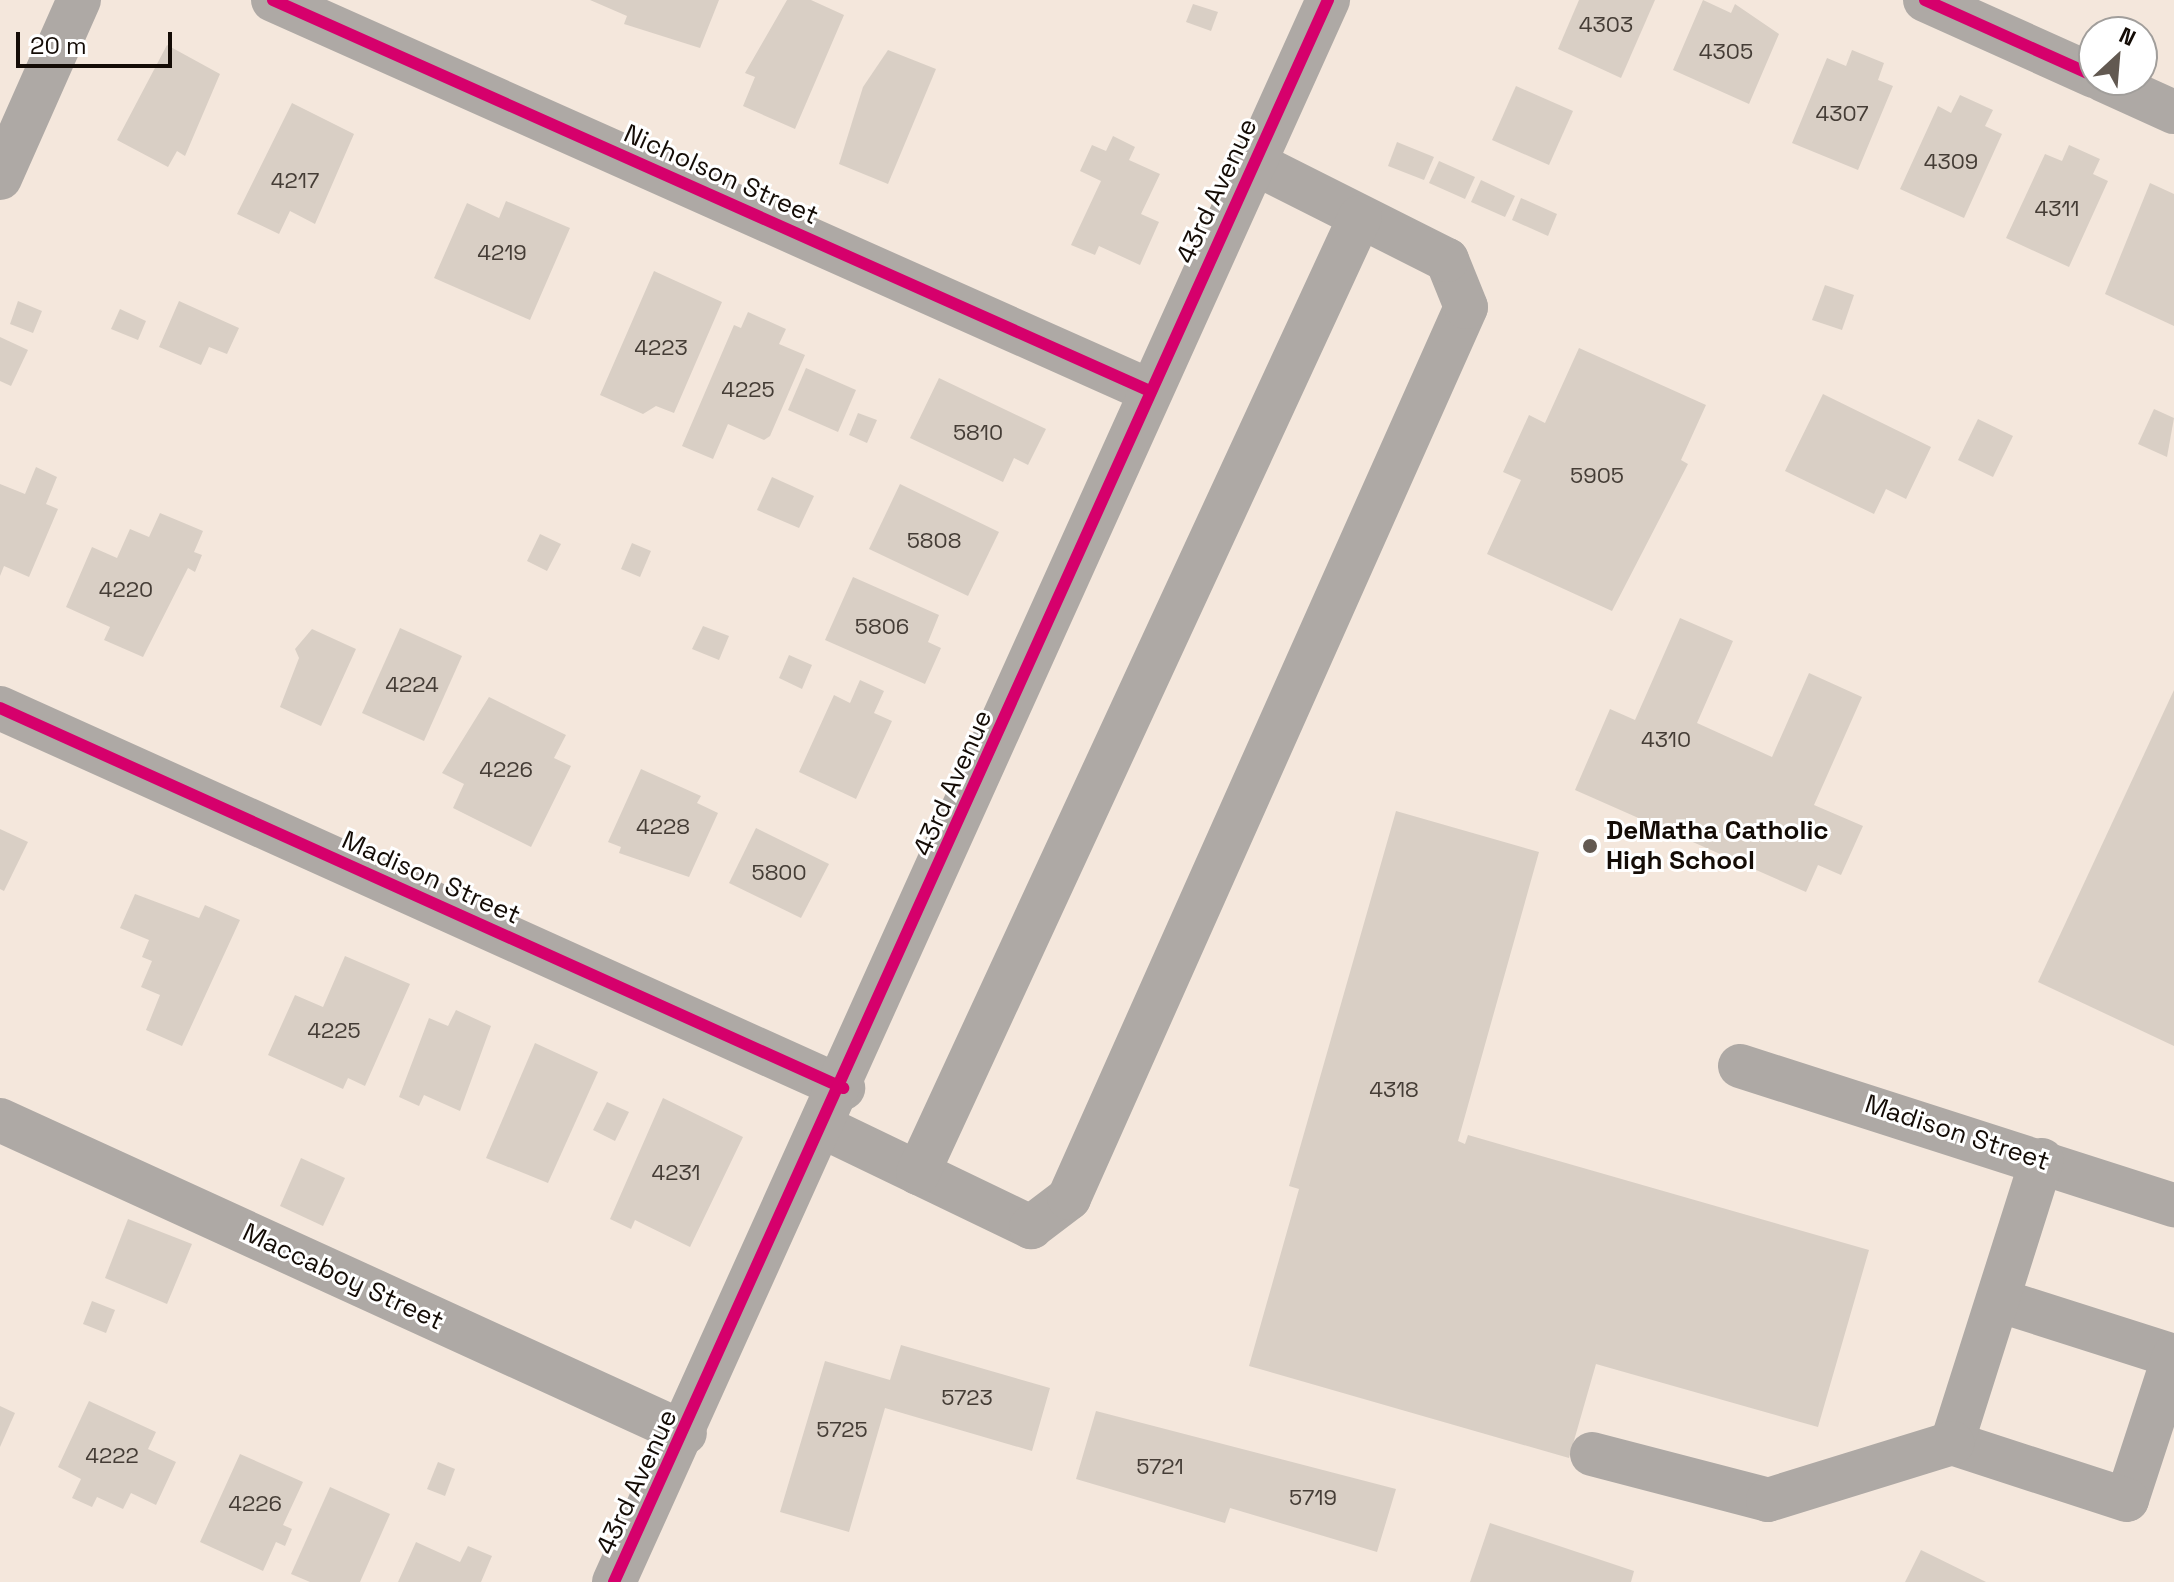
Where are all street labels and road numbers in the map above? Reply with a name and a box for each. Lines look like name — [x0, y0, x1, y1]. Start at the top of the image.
street label: 43rd Avenue — [1170, 113, 1264, 269]
street label: Nicholson Street — [619, 118, 823, 232]
street label: 43rd Avenue — [907, 705, 999, 861]
street label: Madison Street — [337, 825, 525, 931]
street label: Madison Street — [1861, 1088, 2053, 1178]
street label: Maccaboy Street — [238, 1217, 448, 1337]
street label: 43rd Avenue — [590, 1404, 684, 1560]

